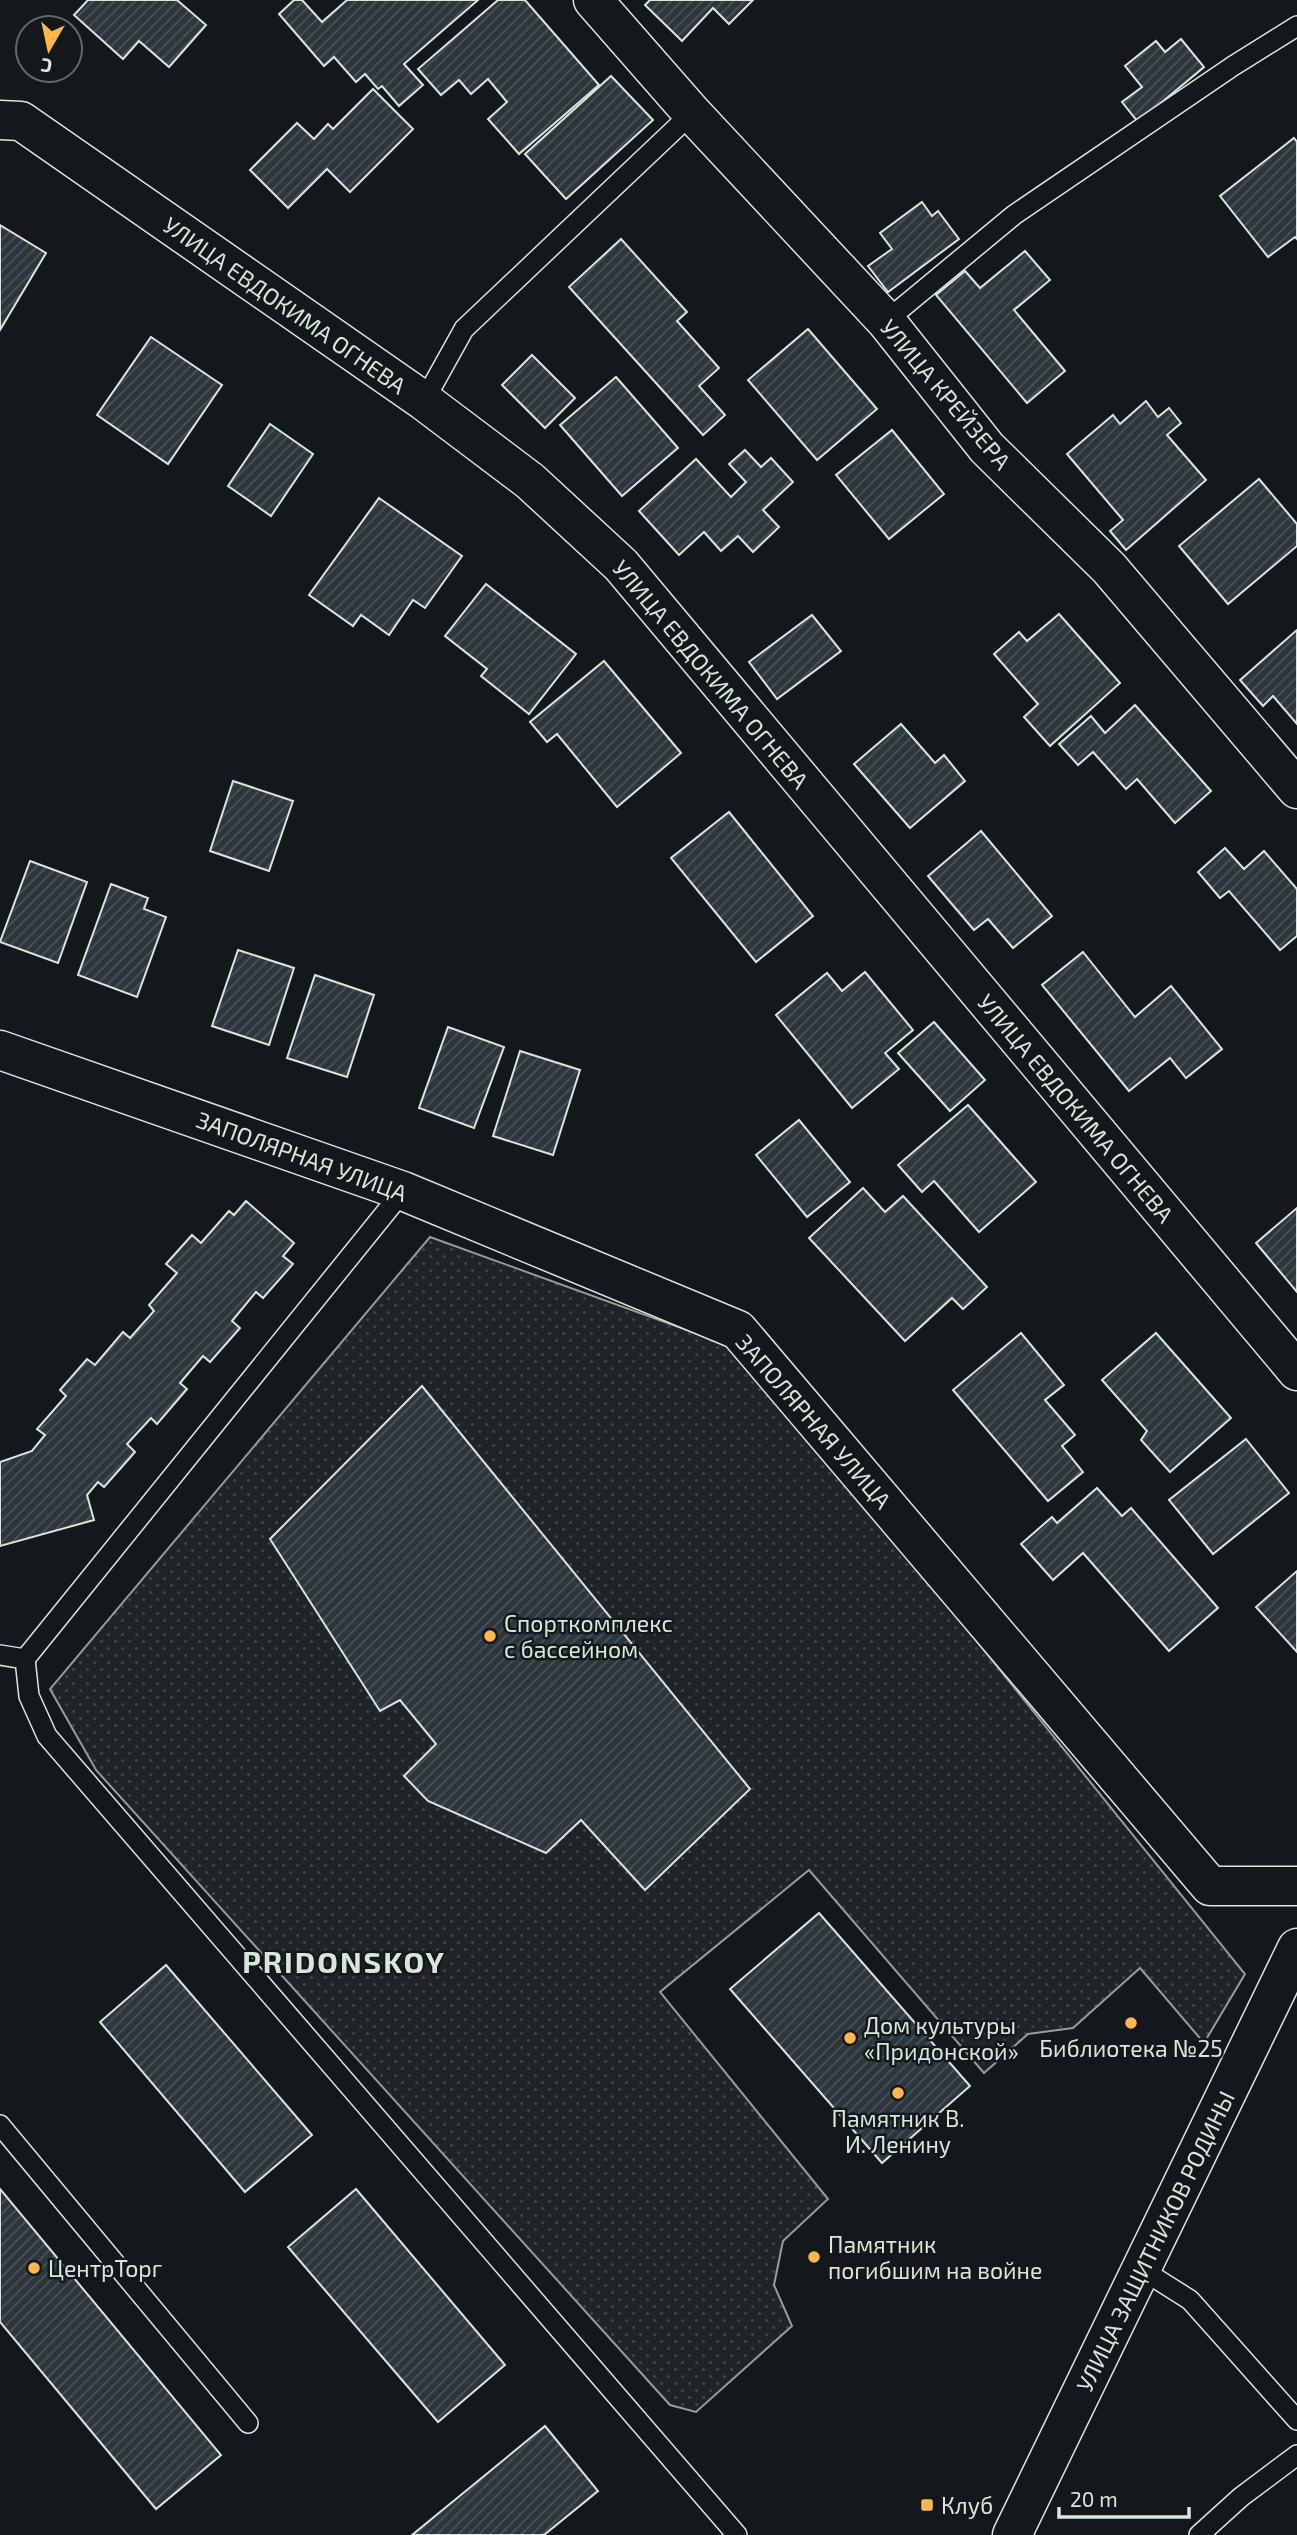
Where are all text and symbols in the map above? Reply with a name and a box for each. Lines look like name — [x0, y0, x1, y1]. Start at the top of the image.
north arrow — [14, 14, 84, 84]
text: С — [39, 54, 54, 79]
street label: УЛИЦА ЕВДОКИМА ОГНЕВА — [158, 210, 412, 400]
street label: УЛИЦА КРЕЙЗЕРА — [875, 313, 1017, 475]
street label: УЛИЦА ЕВДОКИМА ОГНЕВА — [607, 554, 815, 795]
street label: УЛИЦА ЕВДОКИМА ОГНЕВА — [972, 988, 1180, 1229]
street label: ЗАПОЛЯРНАЯ УЛИЦА — [193, 1105, 412, 1207]
street label: ЗАПОЛЯРНАЯ УЛИЦА — [731, 1328, 898, 1514]
place label: Спорткомплекс с бассейном — [504, 1609, 673, 1663]
marker: Спорткомплекс с бассейном — [482, 1628, 498, 1644]
district label: PRIDONSKOY — [242, 1943, 446, 1979]
place label: Дом культуры «Придонской» — [864, 2011, 1019, 2065]
marker: Библиотека №25 — [1123, 2015, 1139, 2031]
marker: Дом культуры «Придонской» — [842, 2030, 858, 2046]
place label: Библиотека №25 — [1039, 2034, 1223, 2062]
marker: Памятник В. И. Ленину — [890, 2085, 906, 2101]
street label: УЛИЦА ЗАЩИТНИКОВ РОДИНЫ — [1070, 2086, 1240, 2396]
place label: Памятник В. И. Ленину — [832, 2104, 964, 2159]
place label: Памятник погибшим на войне — [828, 2230, 1042, 2284]
marker: Памятник погибшим на войне — [806, 2249, 822, 2265]
place label: ЦентрТорг — [48, 2254, 163, 2282]
marker: ЦентрТорг — [26, 2260, 42, 2276]
scale bar — [1059, 2476, 1188, 2520]
text: 20 m — [1070, 2486, 1118, 2511]
place label: Клуб — [941, 2491, 993, 2520]
marker: Клуб — [919, 2497, 935, 2513]

